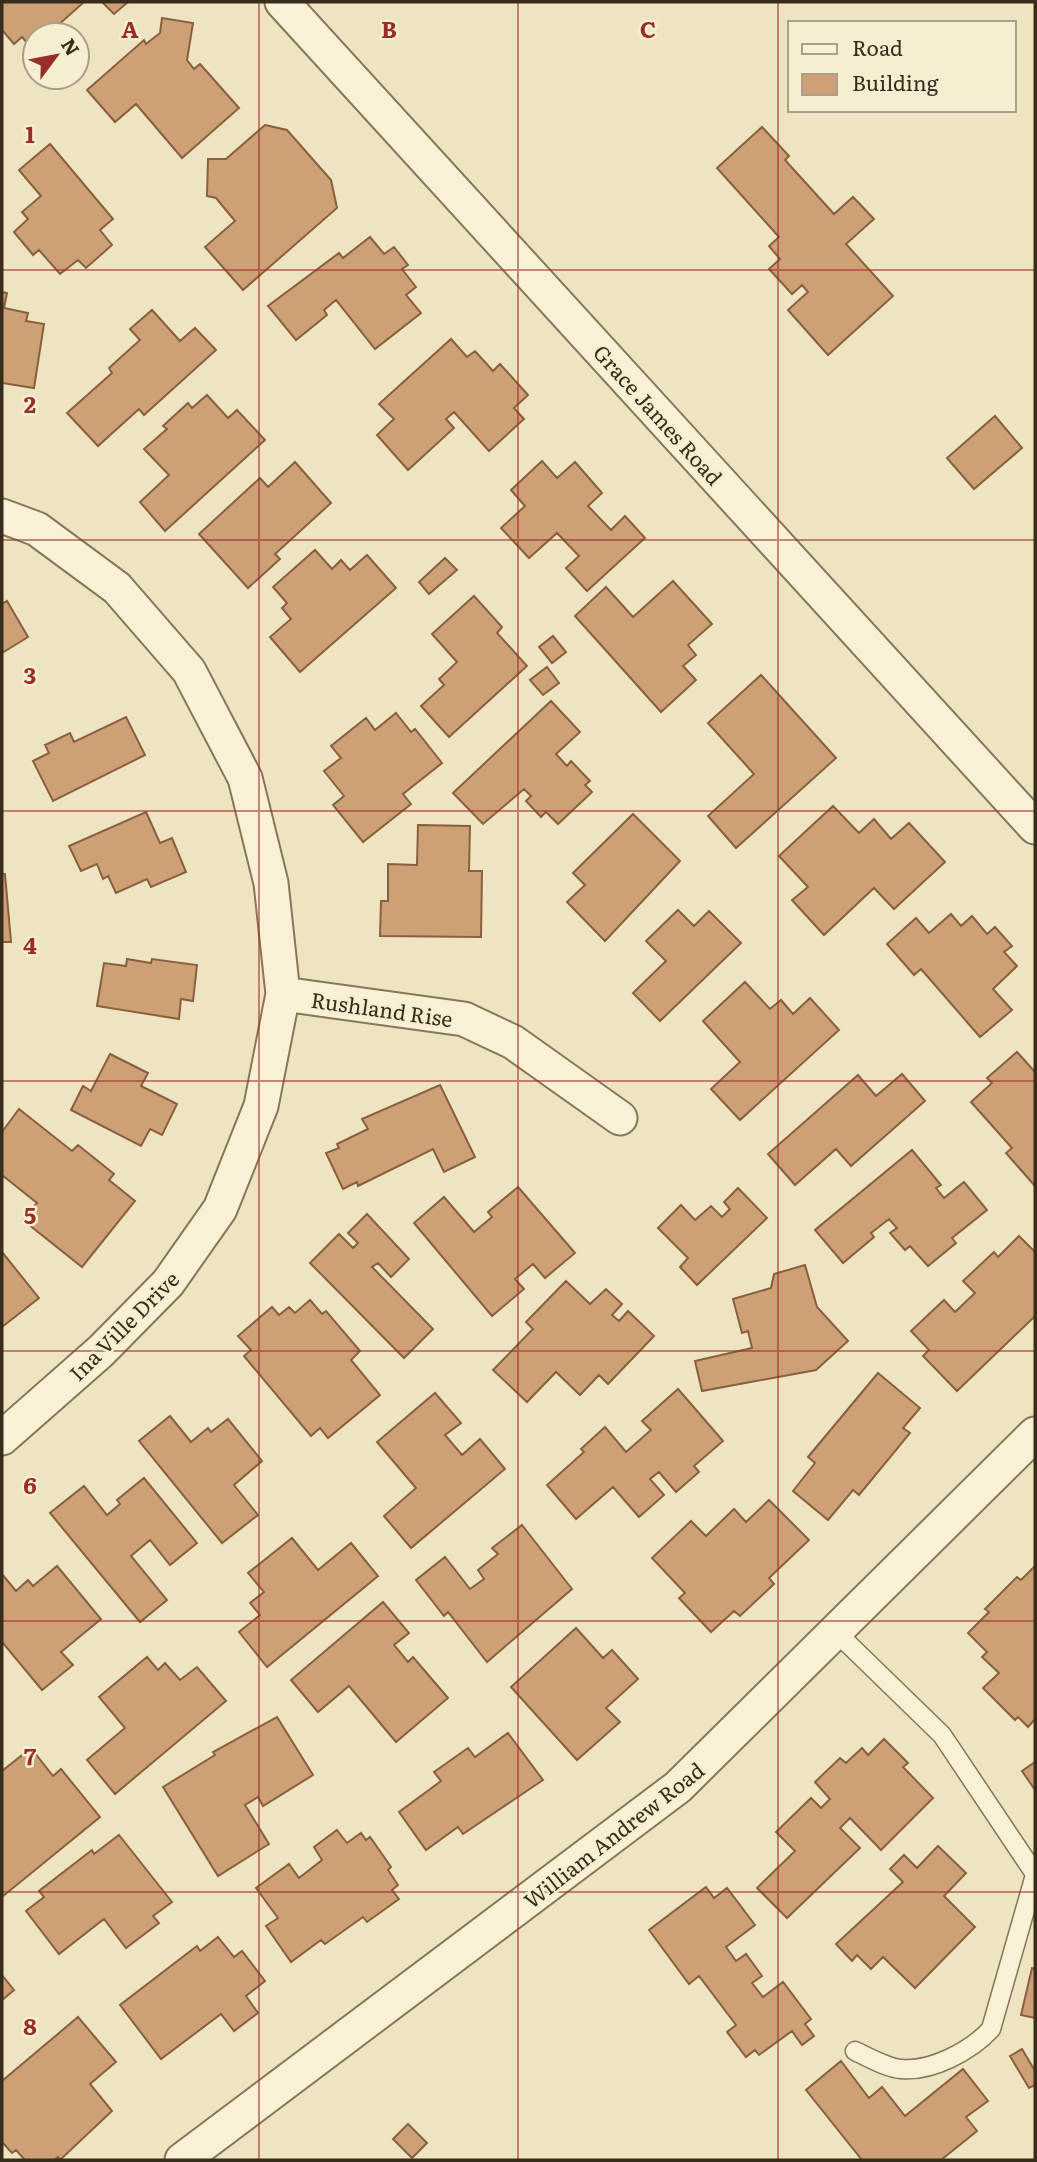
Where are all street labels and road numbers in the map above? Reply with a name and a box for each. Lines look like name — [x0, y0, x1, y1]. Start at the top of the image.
street label: Grace James Road — [587, 337, 731, 491]
street label: Rushland Rise — [309, 983, 455, 1033]
street label: Ina Ville Drive — [61, 1263, 185, 1387]
street label: William Andrew Road — [516, 1754, 710, 1914]

